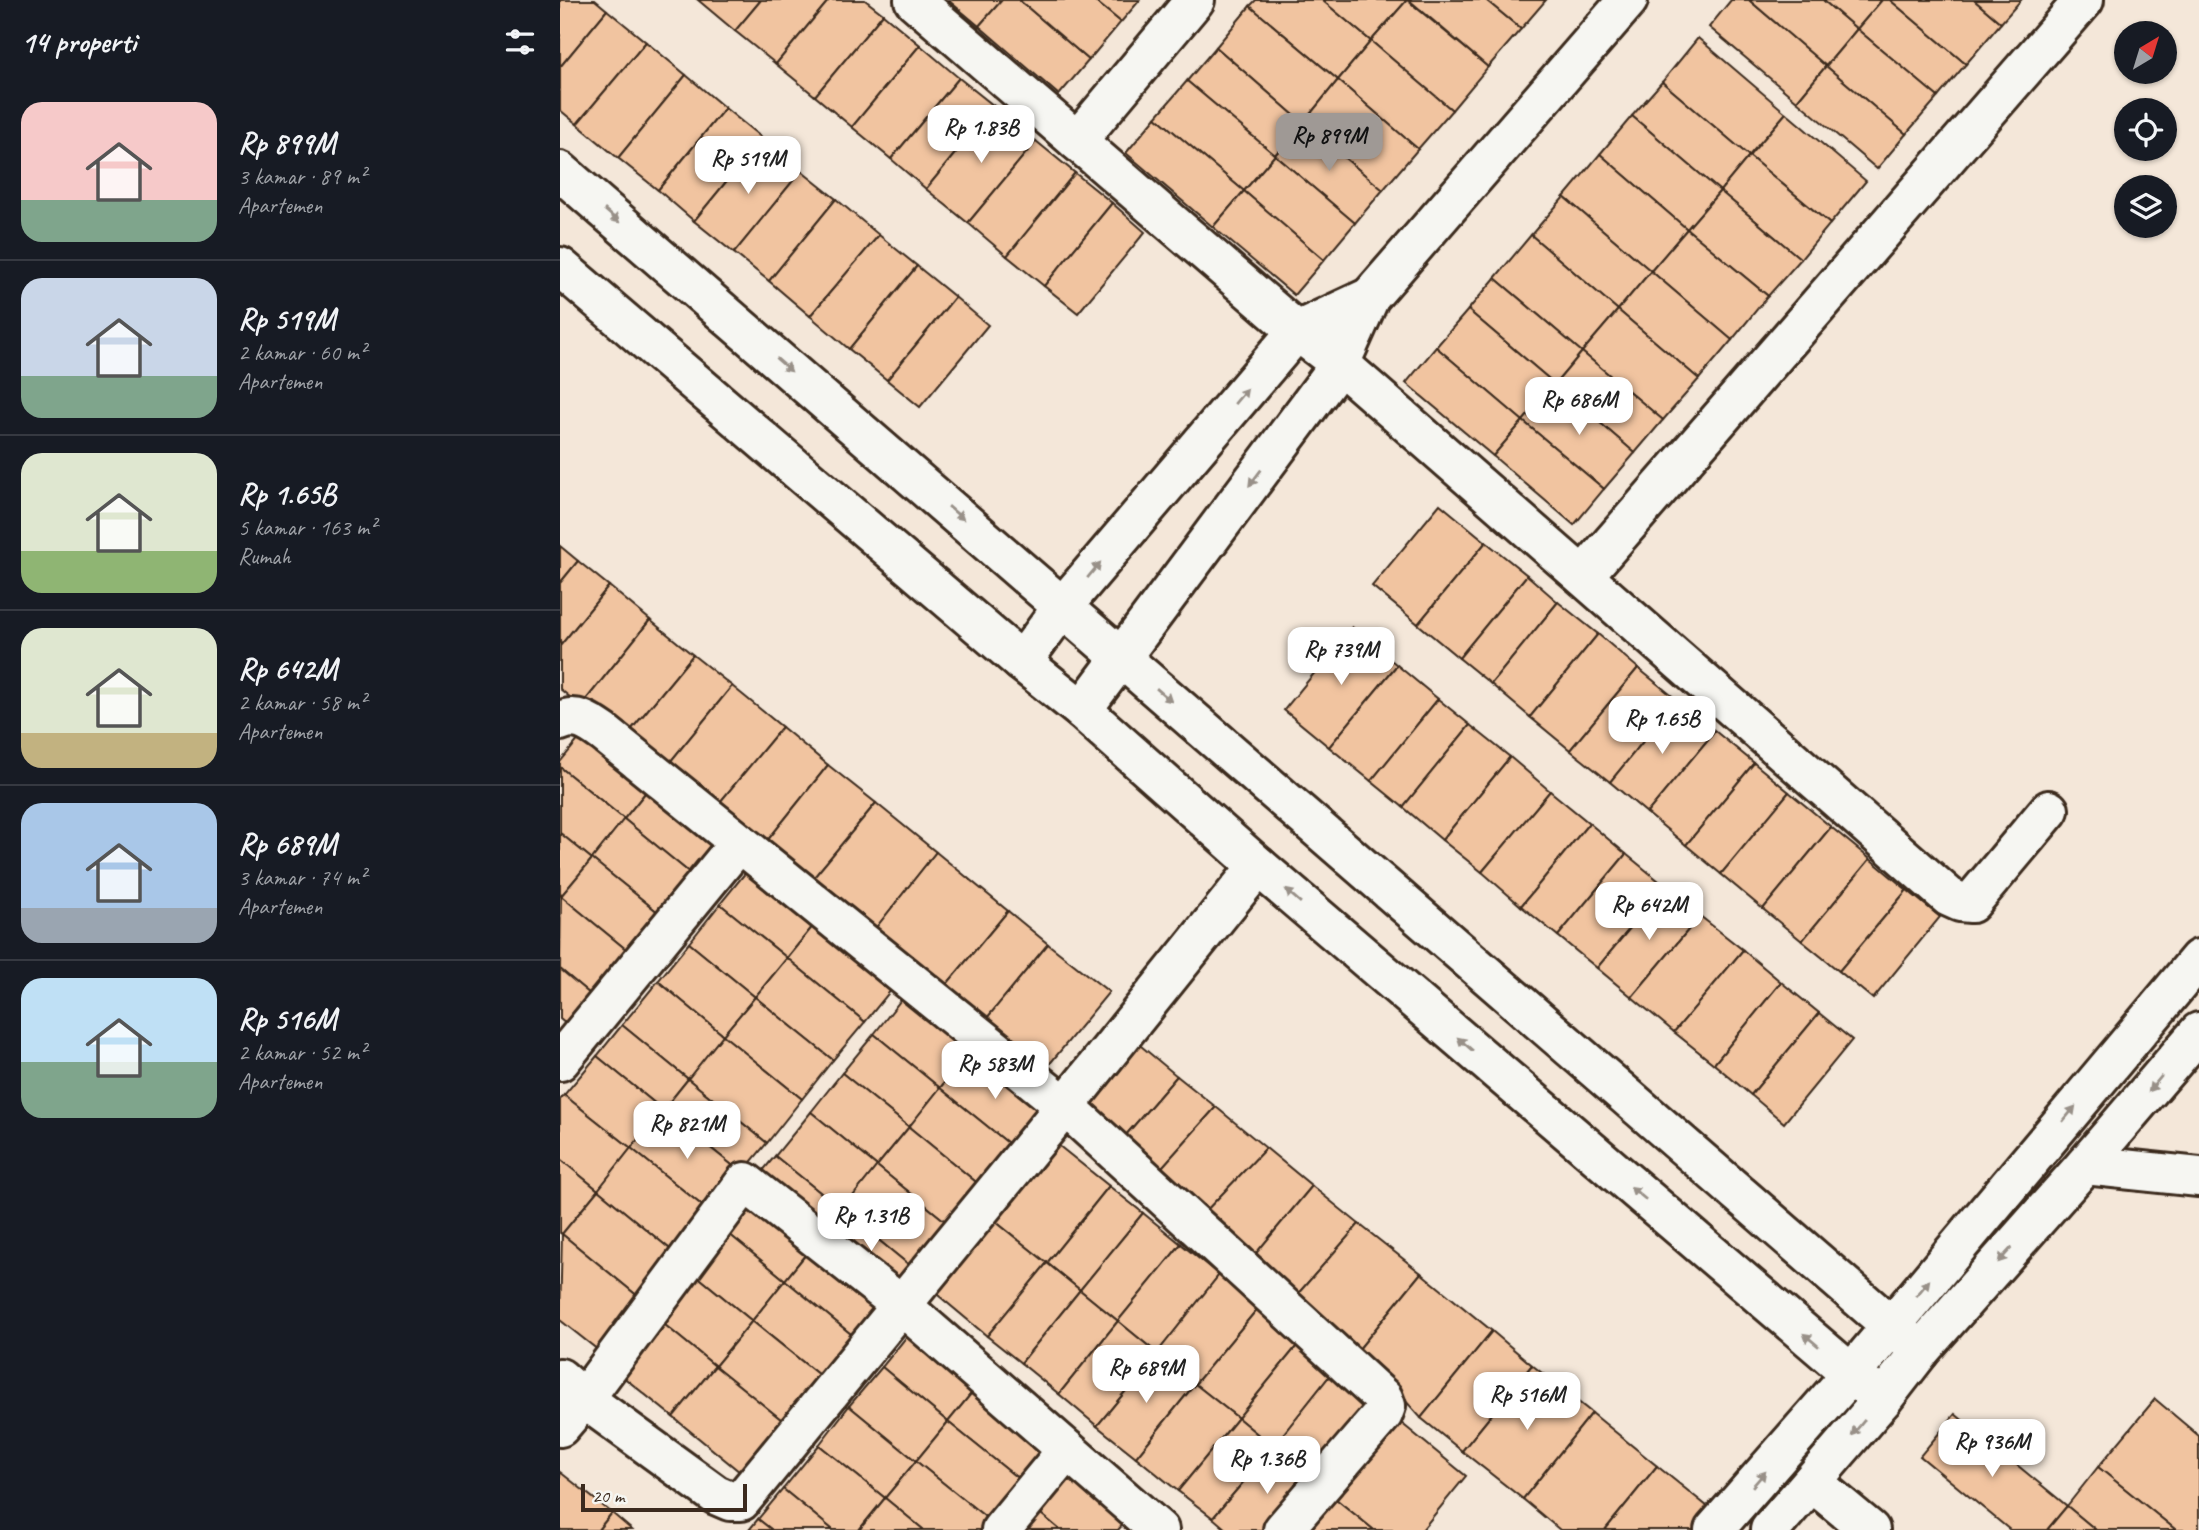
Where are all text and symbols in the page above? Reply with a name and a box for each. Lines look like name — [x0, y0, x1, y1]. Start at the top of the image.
north arrow — [2114, 21, 2177, 84]
map controls — [2114, 21, 2177, 238]
text: 14 properti — [21, 23, 136, 61]
icon: filters — [501, 23, 539, 61]
button: locate — [2114, 98, 2177, 161]
pin: Rp 1.83B — [909, 106, 1053, 165]
text: Rp 1.83B — [944, 113, 1018, 142]
pin: Rp 899M — [1264, 114, 1394, 173]
text: Rp 899M — [1292, 121, 1366, 150]
text: Rp 899M — [238, 124, 335, 162]
icon: home — [77, 130, 161, 214]
pin: Rp 519M — [683, 136, 813, 196]
text: Rp 519M — [711, 144, 785, 173]
text: 3 kamar · 89 m² — [238, 162, 366, 191]
button: layers — [2114, 175, 2177, 238]
text: Apartemen — [238, 191, 322, 220]
one-way arrow — [603, 208, 620, 223]
text: Rp 519M — [238, 300, 335, 338]
icon: home — [77, 306, 161, 390]
text: 2 kamar · 60 m² — [238, 338, 366, 367]
one-way arrow — [775, 356, 792, 372]
text: Apartemen — [238, 367, 322, 396]
pin: Rp 686M — [1514, 378, 1644, 437]
text: Rp 686M — [1541, 385, 1617, 414]
one-way arrow — [1233, 388, 1248, 405]
one-way arrow — [1249, 469, 1263, 487]
text: Rp 1.65B — [238, 475, 336, 513]
icon: home — [77, 481, 161, 565]
one-way arrow — [947, 505, 964, 520]
text: 5 kamar · 163 m² — [238, 513, 376, 542]
text: Rumah — [238, 542, 291, 571]
one-way arrow — [1086, 561, 1101, 578]
pin: Rp 739M — [1276, 628, 1406, 687]
text: Rp 739M — [1304, 635, 1378, 664]
text: Rp 642M — [238, 650, 337, 688]
icon: home — [77, 656, 161, 740]
one-way arrow — [1156, 687, 1173, 702]
text: 2 kamar · 58 m² — [238, 688, 366, 717]
pin: Rp 1.65B — [1590, 696, 1734, 756]
text: Rp 1.65B — [1625, 704, 1699, 733]
text: Apartemen — [238, 717, 322, 746]
text: Rp 689M — [238, 825, 336, 863]
icon: home — [77, 831, 161, 915]
text: 3 kamar · 74 m² — [238, 863, 366, 892]
pin: Rp 642M — [1584, 883, 1714, 942]
one-way arrow — [1284, 889, 1301, 904]
text: Rp 642M — [1611, 890, 1687, 919]
text: Apartemen — [238, 892, 322, 921]
text: Rp 516M — [238, 1000, 336, 1038]
icon: home — [77, 1006, 161, 1090]
one-way arrow — [1456, 1036, 1474, 1052]
text: 2 kamar · 52 m² — [238, 1038, 366, 1067]
pin: Rp 583M — [930, 1042, 1060, 1101]
text: Rp 583M — [958, 1049, 1032, 1078]
text: Apartemen — [238, 1067, 322, 1096]
one-way arrow — [2148, 1075, 2163, 1092]
pin: Rp 821M — [622, 1102, 752, 1161]
one-way arrow — [2061, 1105, 2076, 1122]
text: Rp 821M — [649, 1109, 725, 1138]
one-way arrow — [1629, 1186, 1646, 1201]
pin: Rp 1.31B — [799, 1194, 943, 1253]
text: Rp 1.31B — [834, 1201, 908, 1230]
one-way arrow — [1997, 1246, 2013, 1264]
one-way arrow — [1915, 1279, 1930, 1296]
one-way arrow — [1802, 1332, 1820, 1348]
pin: Rp 689M — [1081, 1346, 1211, 1405]
text: Rp 689M — [1108, 1353, 1184, 1382]
pin: Rp 516M — [1462, 1372, 1592, 1432]
text: Rp 516M — [1489, 1380, 1565, 1409]
one-way arrow — [1850, 1419, 1866, 1437]
pin: Rp 936M — [1927, 1420, 2057, 1479]
text: Rp 936M — [1954, 1427, 2030, 1456]
pin: Rp 1.36B — [1195, 1436, 1339, 1496]
text: Rp 1.36B — [1229, 1444, 1305, 1473]
one-way arrow — [1751, 1470, 1767, 1488]
scale bar — [581, 1481, 747, 1513]
text: 20 m — [592, 1484, 624, 1508]

